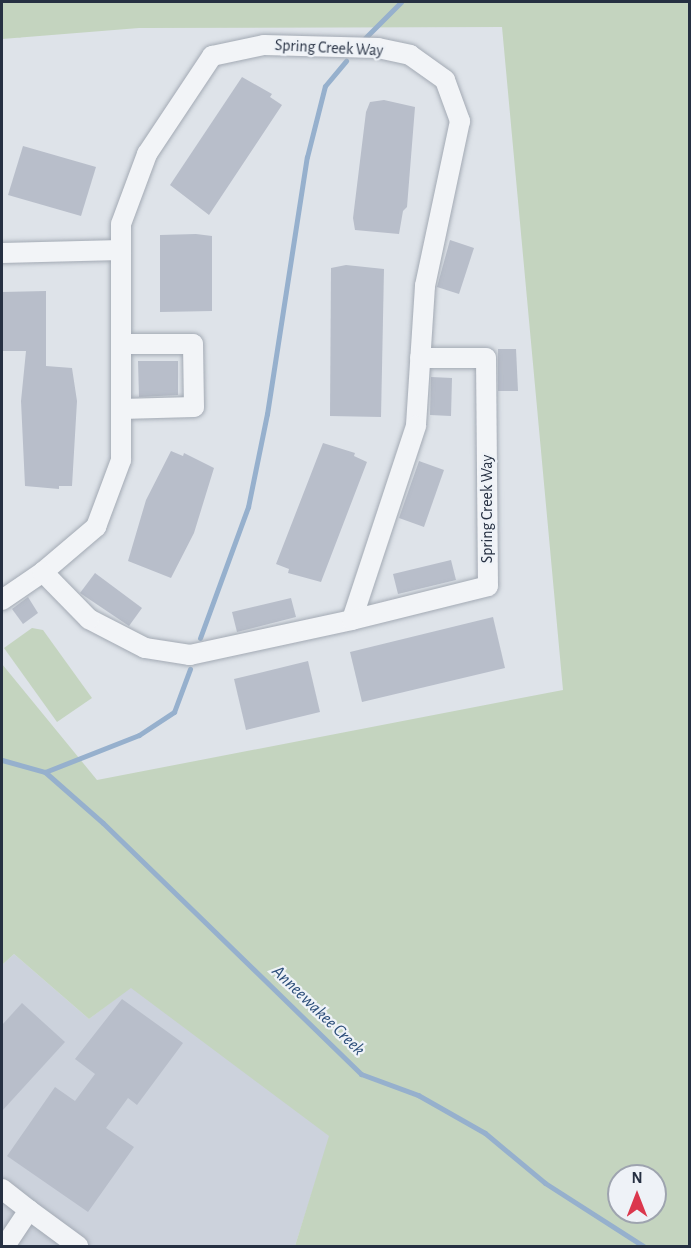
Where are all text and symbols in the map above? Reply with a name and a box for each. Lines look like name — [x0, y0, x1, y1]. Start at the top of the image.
street label: Spring Creek Way — [274, 36, 384, 60]
street label: Spring Creek Way — [477, 455, 497, 563]
water label: Anneewakee Creek — [267, 961, 369, 1061]
north arrow — [607, 1164, 667, 1224]
text: N — [631, 1170, 643, 1186]

